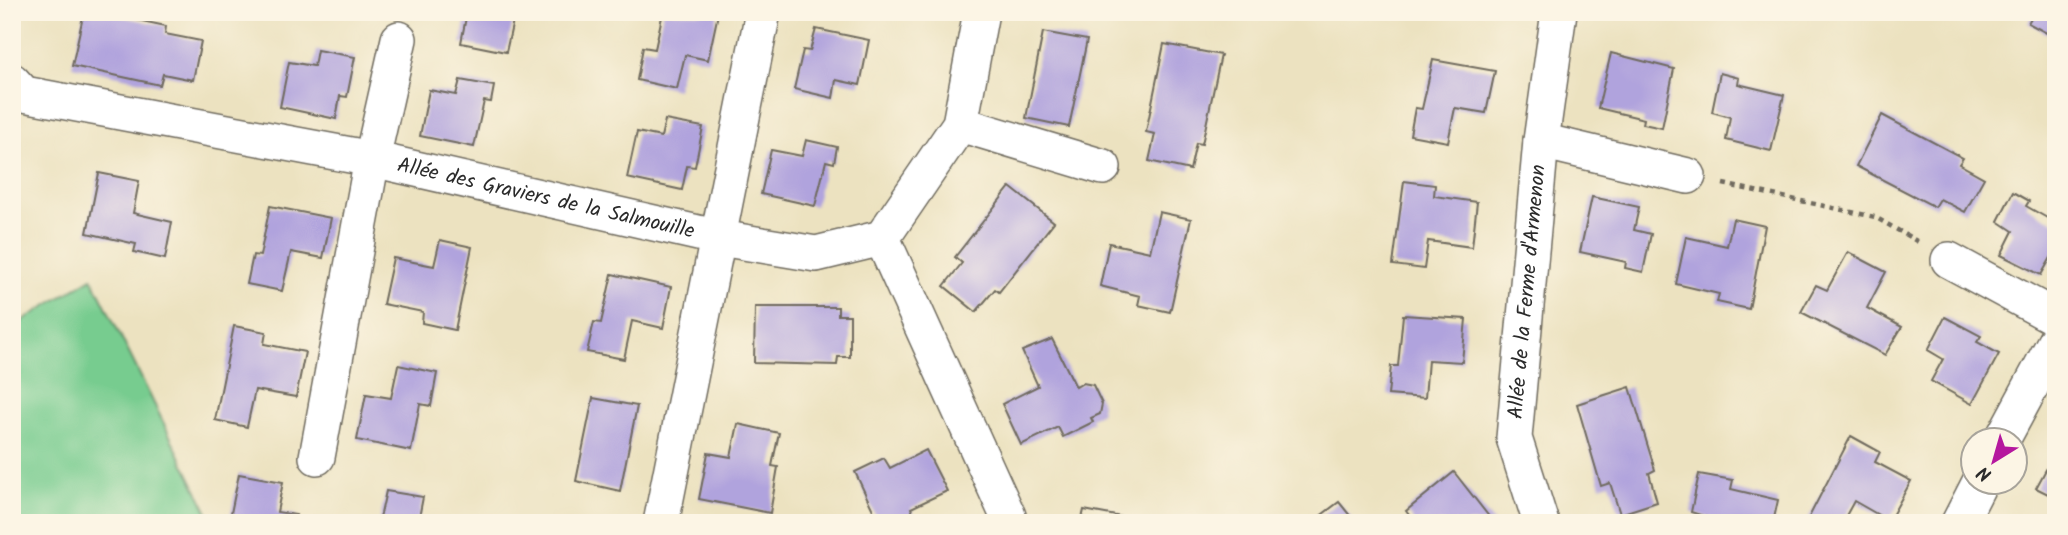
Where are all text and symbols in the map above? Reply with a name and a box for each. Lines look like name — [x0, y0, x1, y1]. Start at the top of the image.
street label: Allée des Graviers de la Salmouille — [394, 149, 698, 248]
street label: Allée de la Ferme d'Armenon — [1499, 163, 1555, 420]
north arrow — [1960, 426, 2030, 496]
text: N — [1971, 457, 1999, 489]

